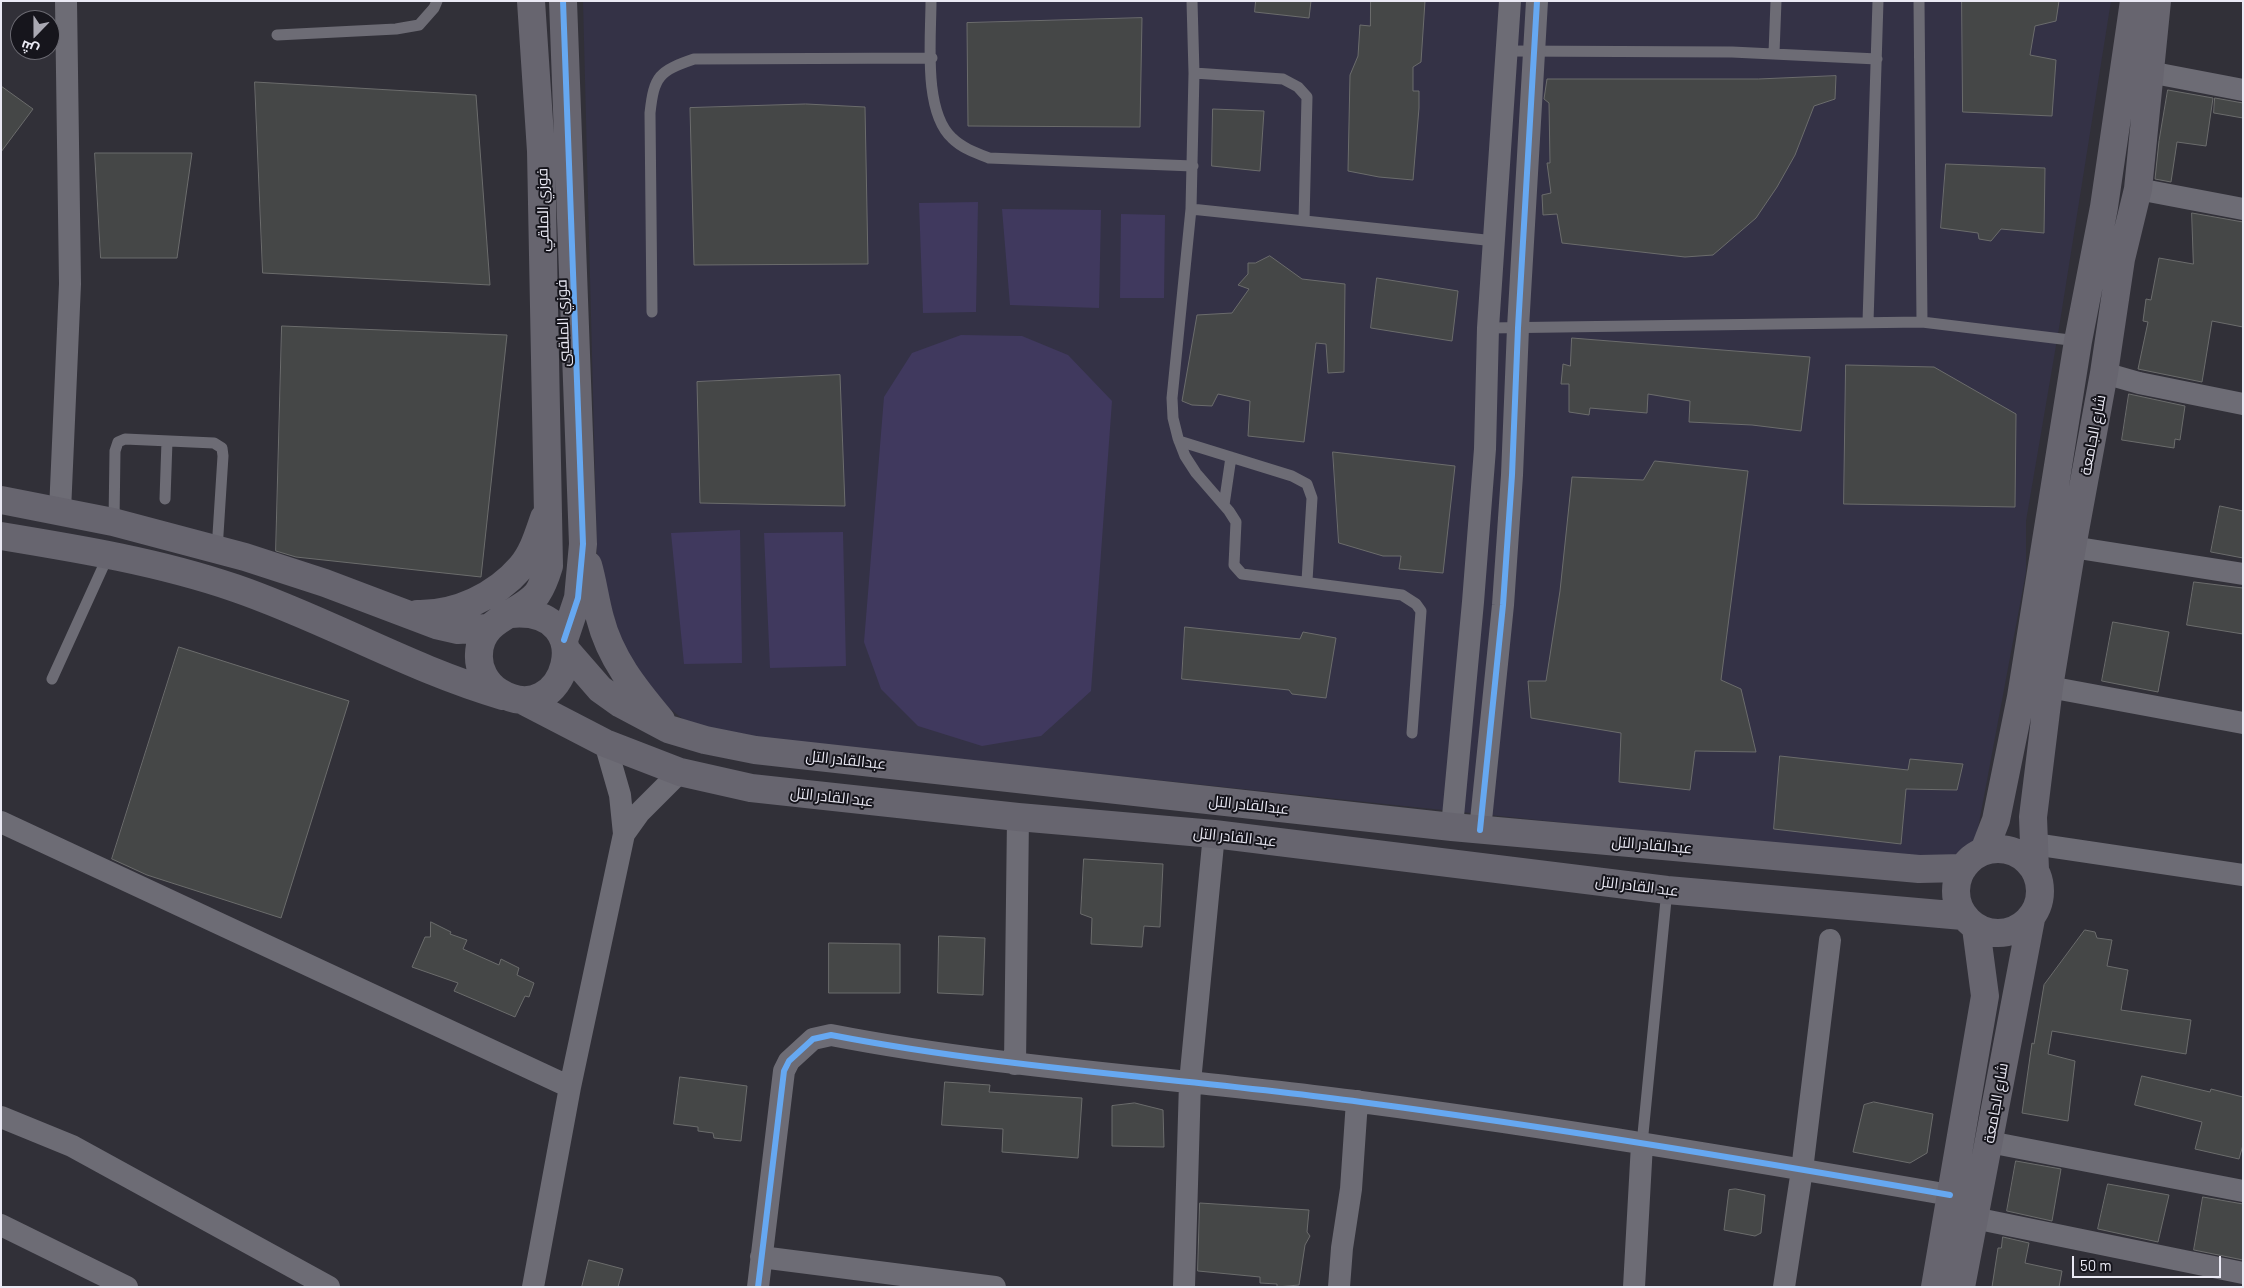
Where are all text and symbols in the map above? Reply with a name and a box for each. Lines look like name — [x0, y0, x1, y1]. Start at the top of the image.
north arrow — [10, 10, 60, 60]
text: ش — [18, 37, 41, 60]
street label: فوزي الملقي — [533, 168, 553, 252]
street label: فوزي الملقيي — [552, 279, 574, 367]
street label: شارع الجامعة — [2076, 393, 2110, 477]
street label: عبدالقادر التل — [805, 747, 887, 773]
street label: عبد القادر التل — [789, 784, 875, 810]
street label: عبدالقادر التل — [1208, 792, 1290, 818]
street label: عبد القادر التل — [1192, 824, 1278, 850]
street label: عبدالقادر التل — [1611, 833, 1693, 857]
street label: عبد القادر التل — [1594, 872, 1680, 900]
street label: شارع الجامعة — [1980, 1061, 2012, 1145]
scale bar — [2074, 1246, 2223, 1278]
text: 50 m — [2080, 1256, 2112, 1274]

